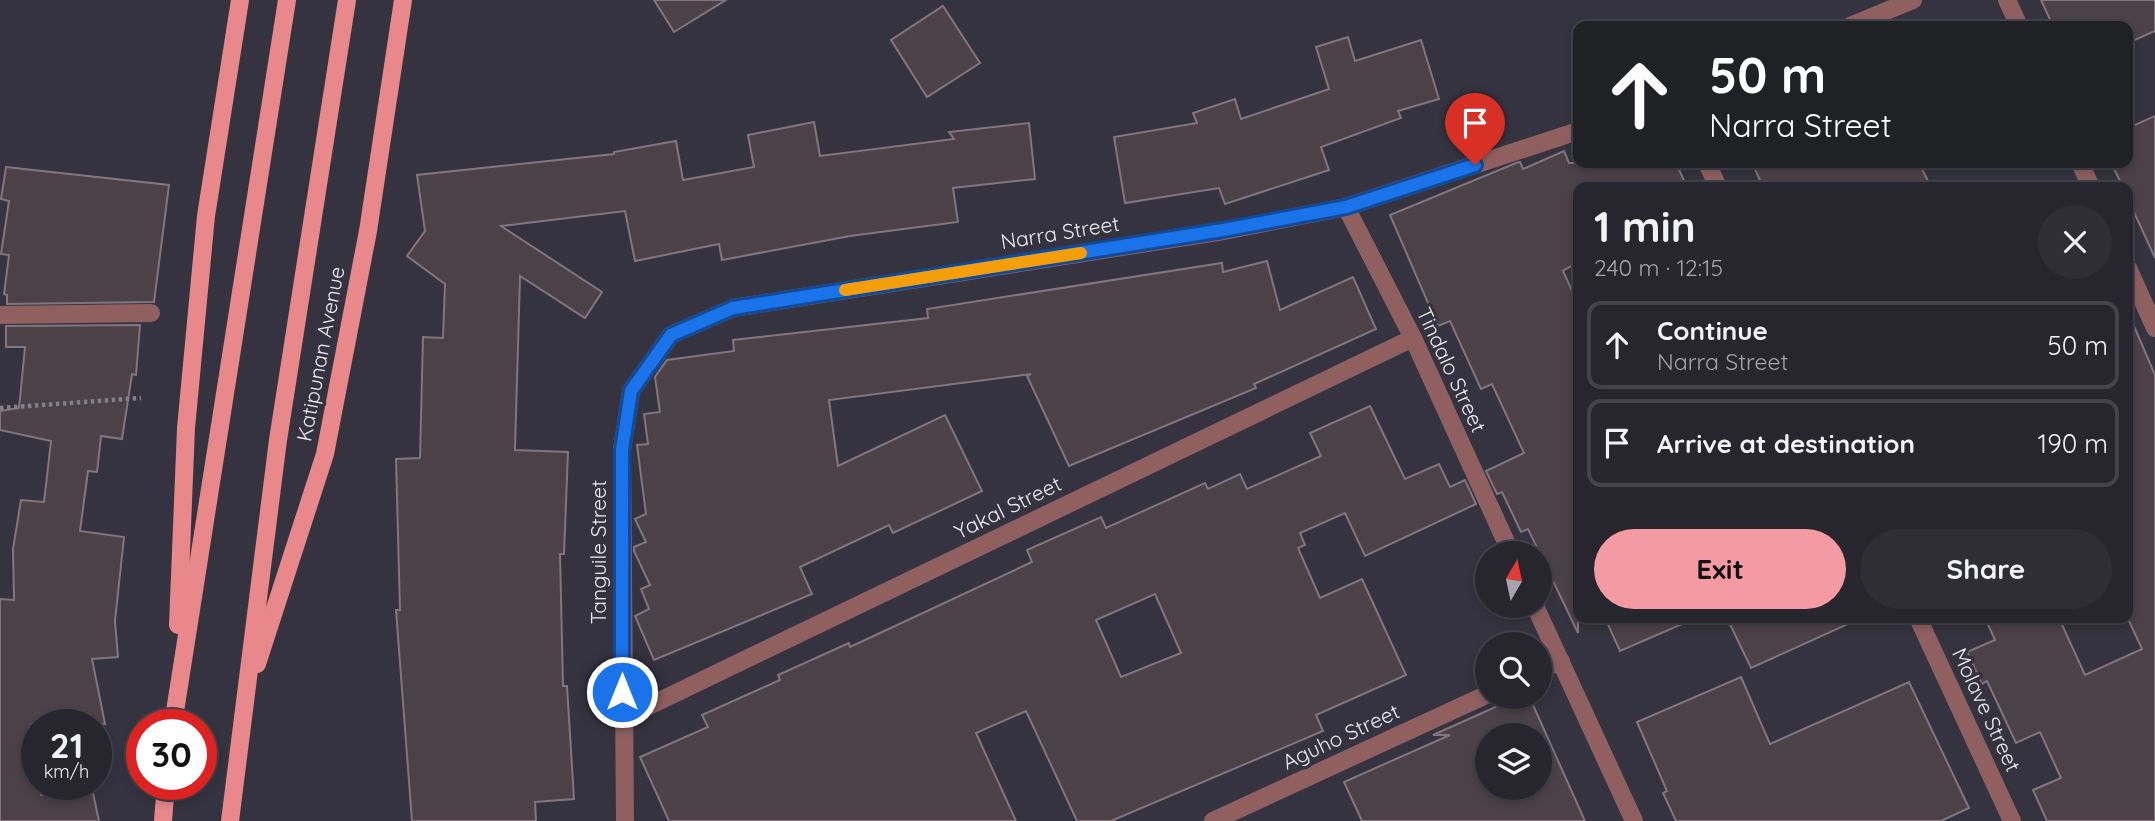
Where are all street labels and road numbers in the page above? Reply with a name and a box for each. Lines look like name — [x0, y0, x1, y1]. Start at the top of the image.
street label: Narra Street — [999, 210, 1121, 254]
street label: Katipunan Avenue — [290, 264, 350, 444]
street label: Tindalo Street — [1412, 303, 1492, 436]
street label: Yakal Street — [950, 470, 1065, 544]
street label: Tanguile Street — [585, 480, 611, 624]
street label: Molave Street — [1947, 644, 2027, 776]
street label: Aguho Street — [1278, 698, 1403, 775]

